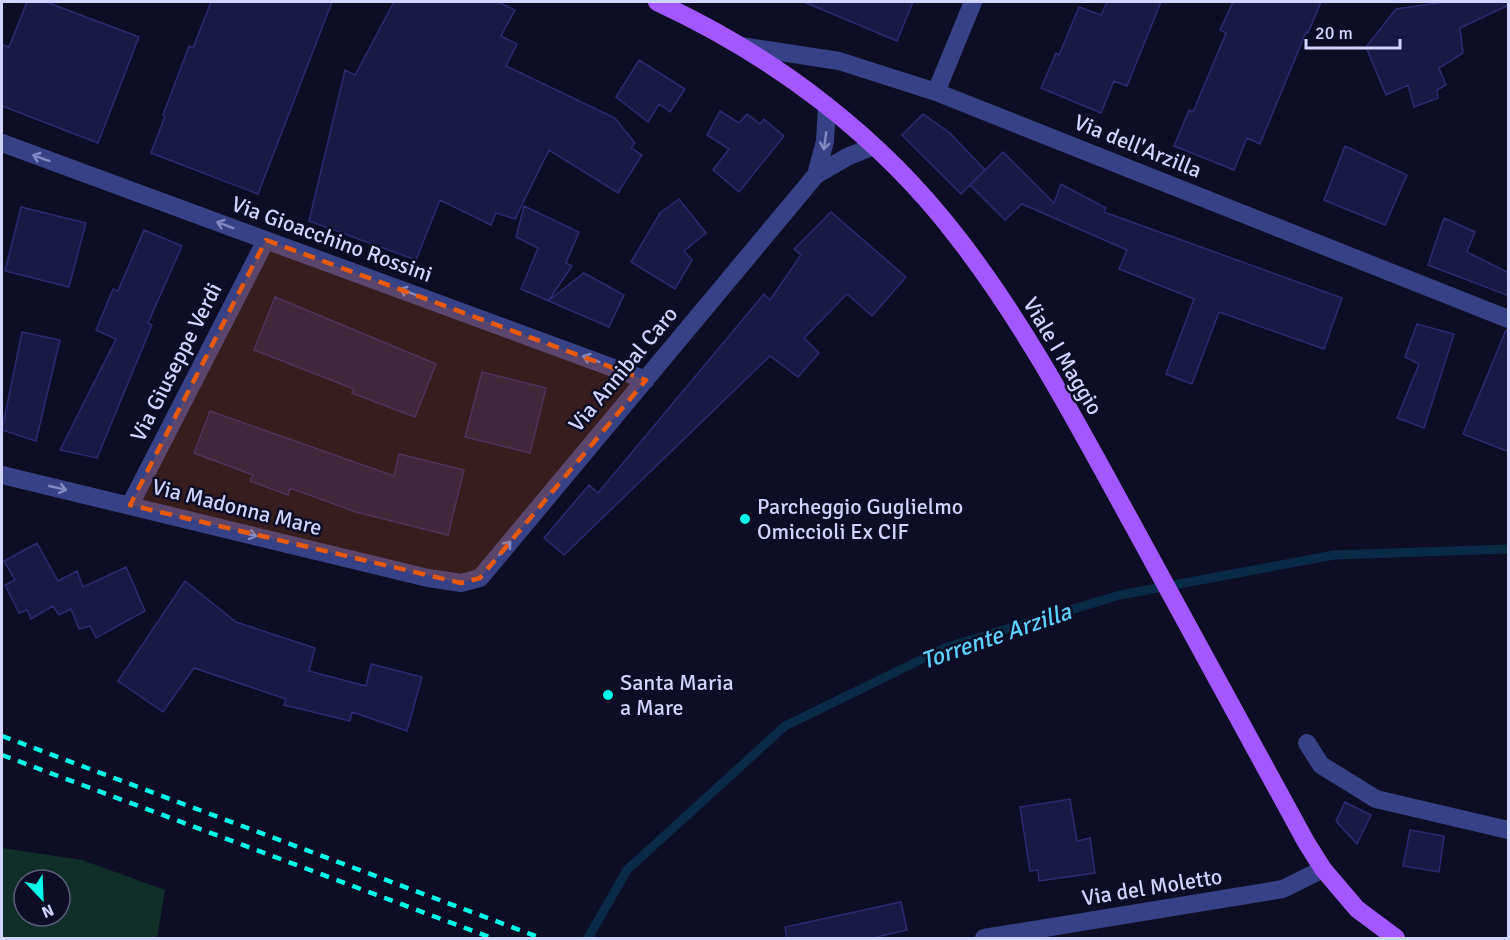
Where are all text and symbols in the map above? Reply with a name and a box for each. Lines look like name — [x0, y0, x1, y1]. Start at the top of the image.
scale bar — [1306, 12, 1400, 50]
text: 20 m — [1315, 22, 1353, 44]
street label: Via dell'Arzilla — [1070, 108, 1206, 184]
one-way arrow — [820, 131, 831, 150]
one-way arrow — [33, 151, 51, 162]
street label: Via Gioacchino Rossini — [228, 190, 436, 288]
one-way arrow — [216, 218, 234, 229]
street label: Via Giuseppe Verdi — [124, 278, 228, 446]
one-way arrow — [399, 286, 417, 297]
street label: Viale I Maggio — [1017, 292, 1109, 420]
street label: Via Annibal Caro — [563, 301, 683, 437]
one-way arrow — [582, 353, 600, 364]
street label: Via Madonna Mare — [149, 473, 325, 541]
one-way arrow — [49, 483, 68, 495]
place label: Parcheggio Guglielmo Omiccioli Ex CIF — [757, 493, 963, 545]
marker: Parcheggio Guglielmo Omiccioli Ex CIF — [738, 512, 752, 526]
one-way arrow — [238, 529, 257, 541]
one-way arrow — [498, 541, 512, 556]
water label: Torrente Arzilla — [917, 596, 1076, 676]
place label: Santa Maria a Mare — [620, 669, 734, 721]
marker: Santa Maria a Mare — [601, 688, 615, 702]
street label: Via del Moletto — [1080, 863, 1224, 911]
north arrow — [12, 868, 72, 928]
text: N — [38, 900, 57, 922]

